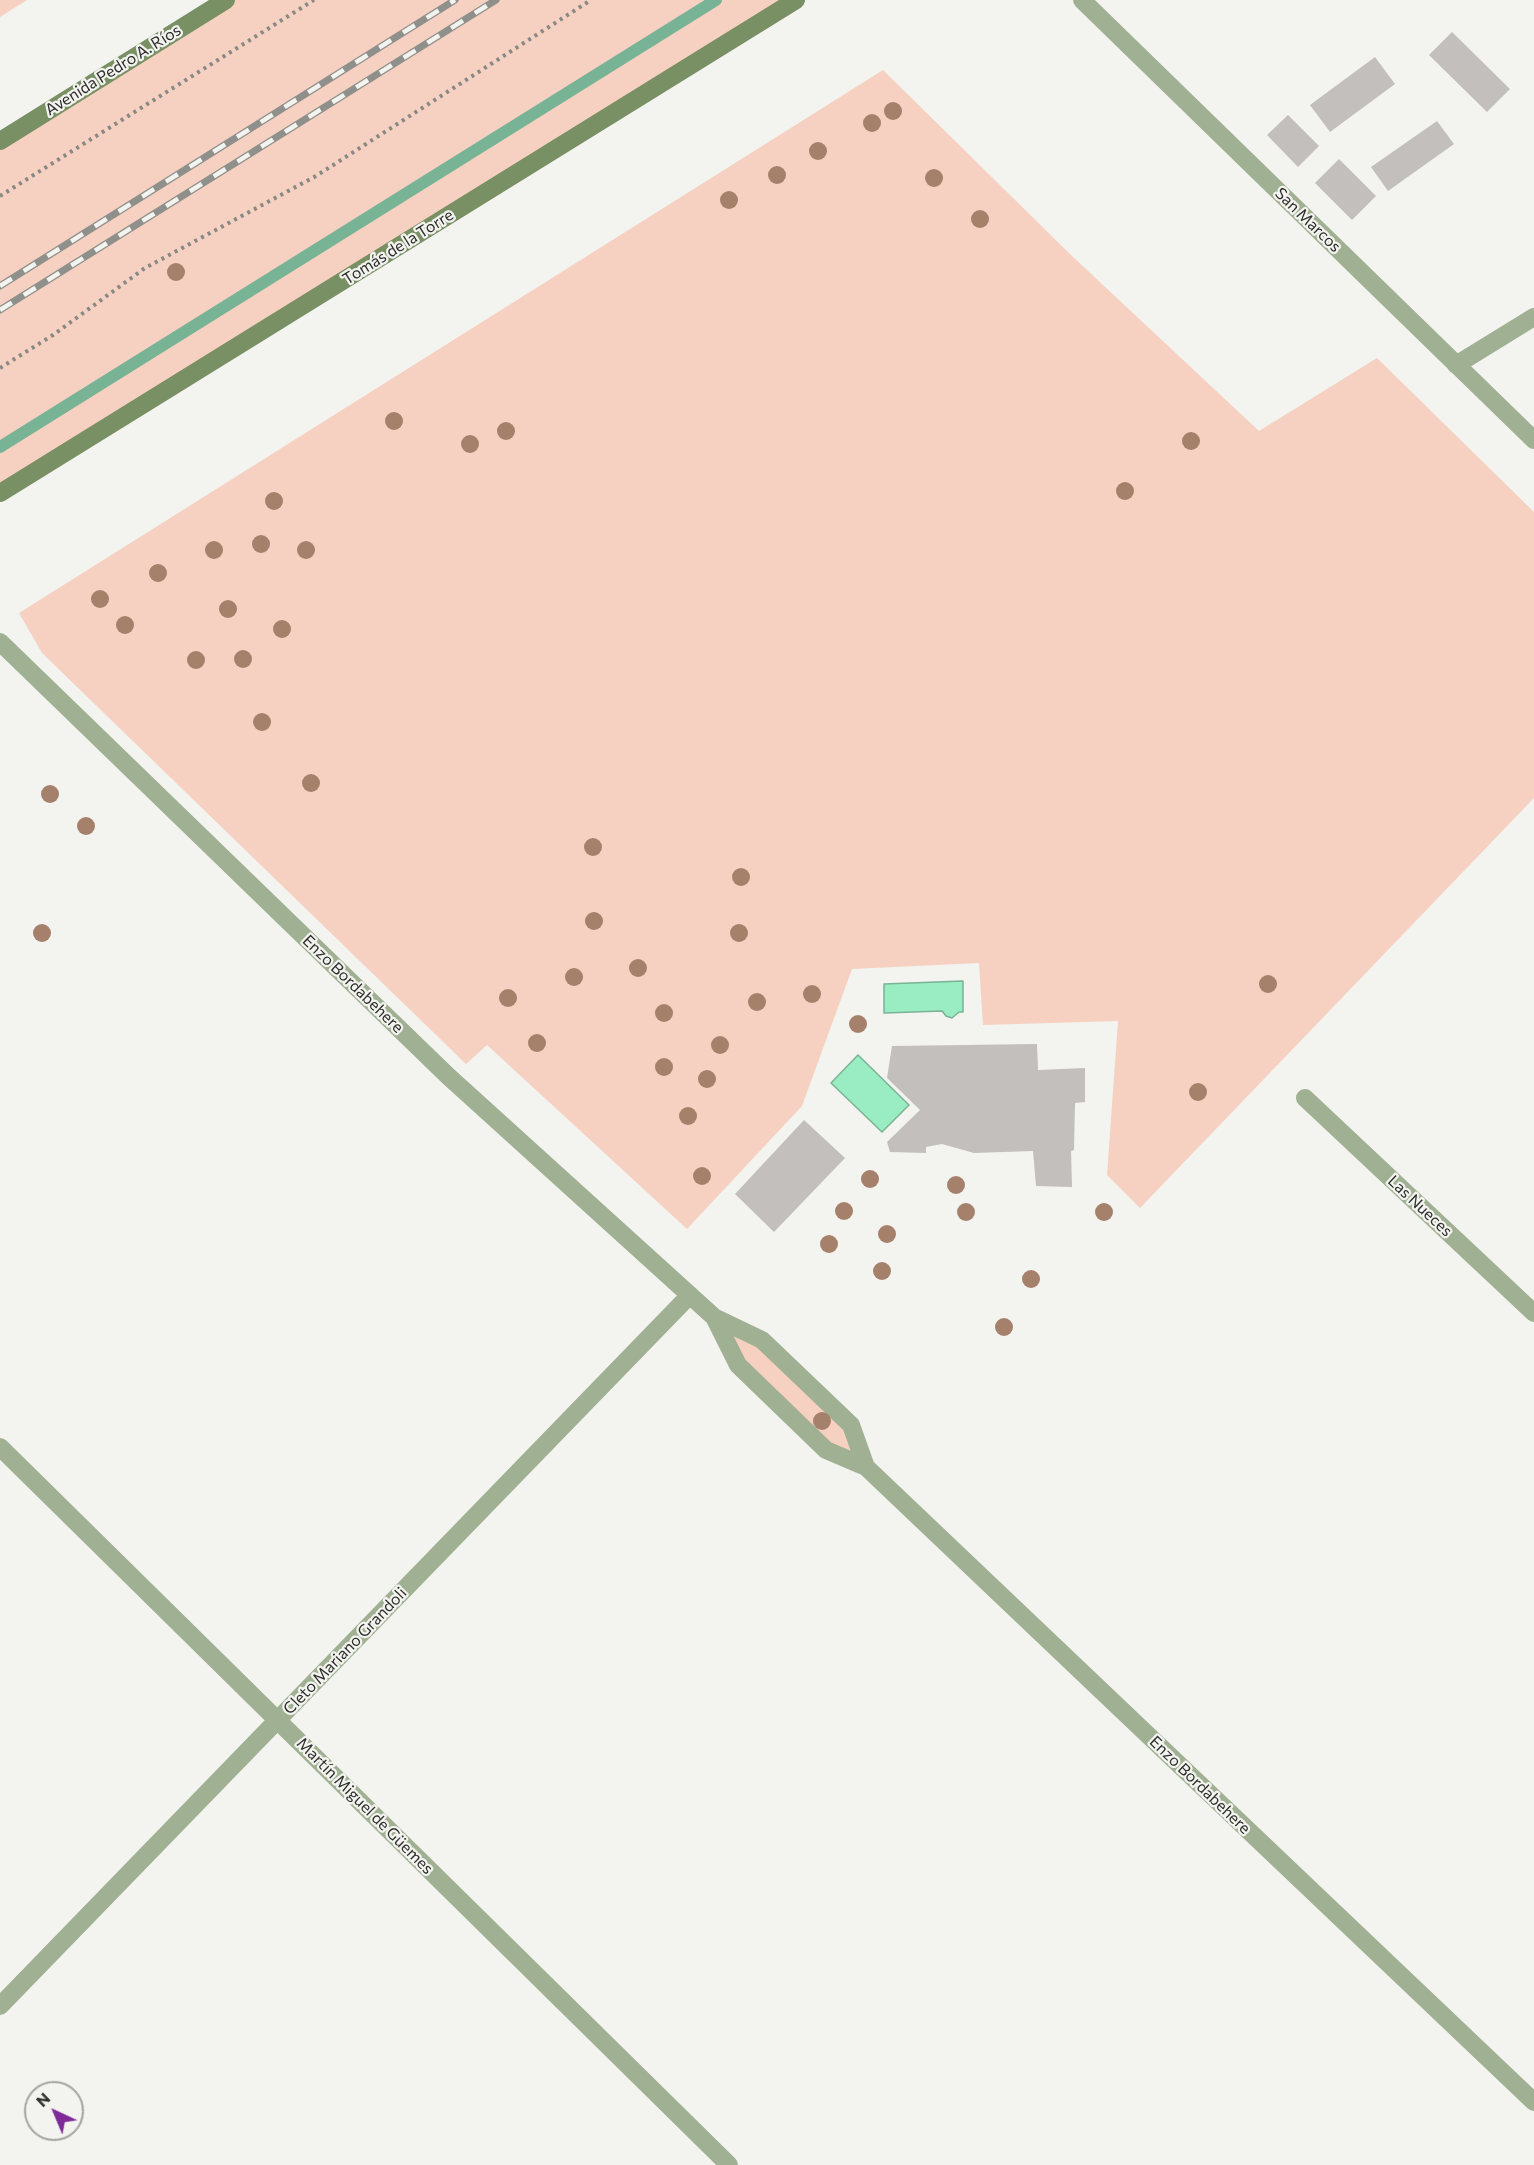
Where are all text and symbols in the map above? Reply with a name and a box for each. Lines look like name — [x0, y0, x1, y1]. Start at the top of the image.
street label: Avenida Pedro A. Ríos — [42, 20, 184, 120]
street label: San Marcos — [1271, 184, 1345, 256]
street label: Tomás de la Torre — [339, 205, 457, 289]
street label: Enzo Bordabehere — [299, 931, 407, 1037]
street label: Las Nueces — [1384, 1171, 1456, 1241]
street label: Cleto Mariano Grandoli — [279, 1584, 411, 1718]
street label: Enzo Bordabehere — [1146, 1732, 1254, 1838]
street label: Martín Miguel de Güemes — [293, 1734, 437, 1878]
north arrow — [24, 2081, 84, 2141]
text: N — [32, 2088, 53, 2110]

